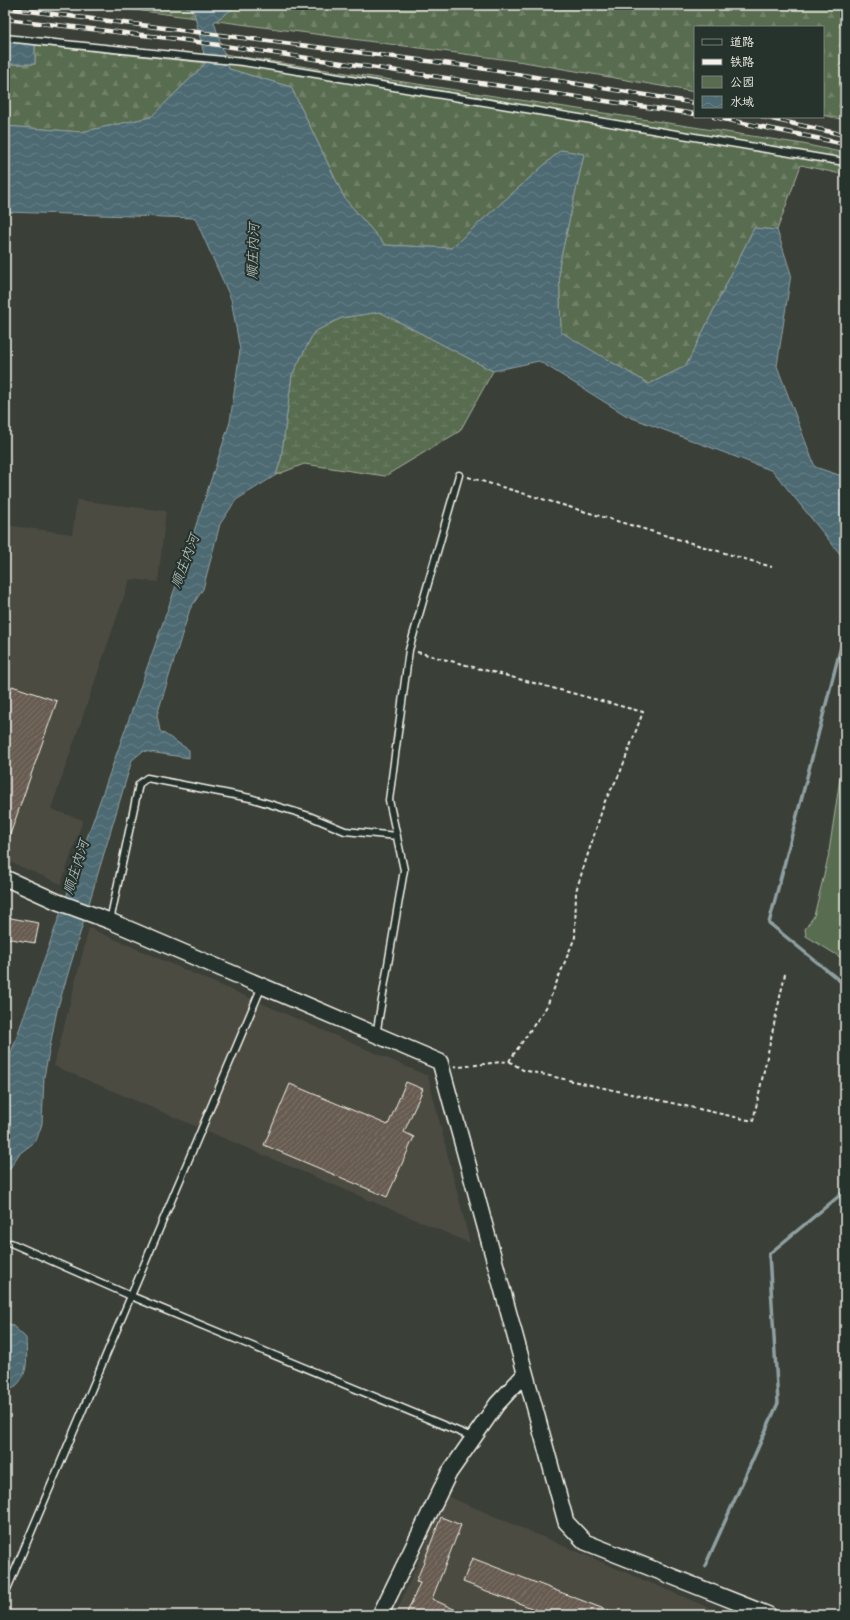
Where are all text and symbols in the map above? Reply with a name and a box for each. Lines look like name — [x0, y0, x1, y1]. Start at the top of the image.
legend — [694, 26, 824, 118]
text: 道路 — [730, 35, 754, 50]
text: 铁路 — [730, 55, 754, 70]
text: 公园 — [730, 75, 754, 90]
text: 水域 — [730, 95, 754, 110]
water label: 顺庄内河 — [244, 221, 263, 279]
water label: 顺庄内河 — [167, 530, 204, 590]
water label: 顺庄内河 — [59, 836, 93, 896]

